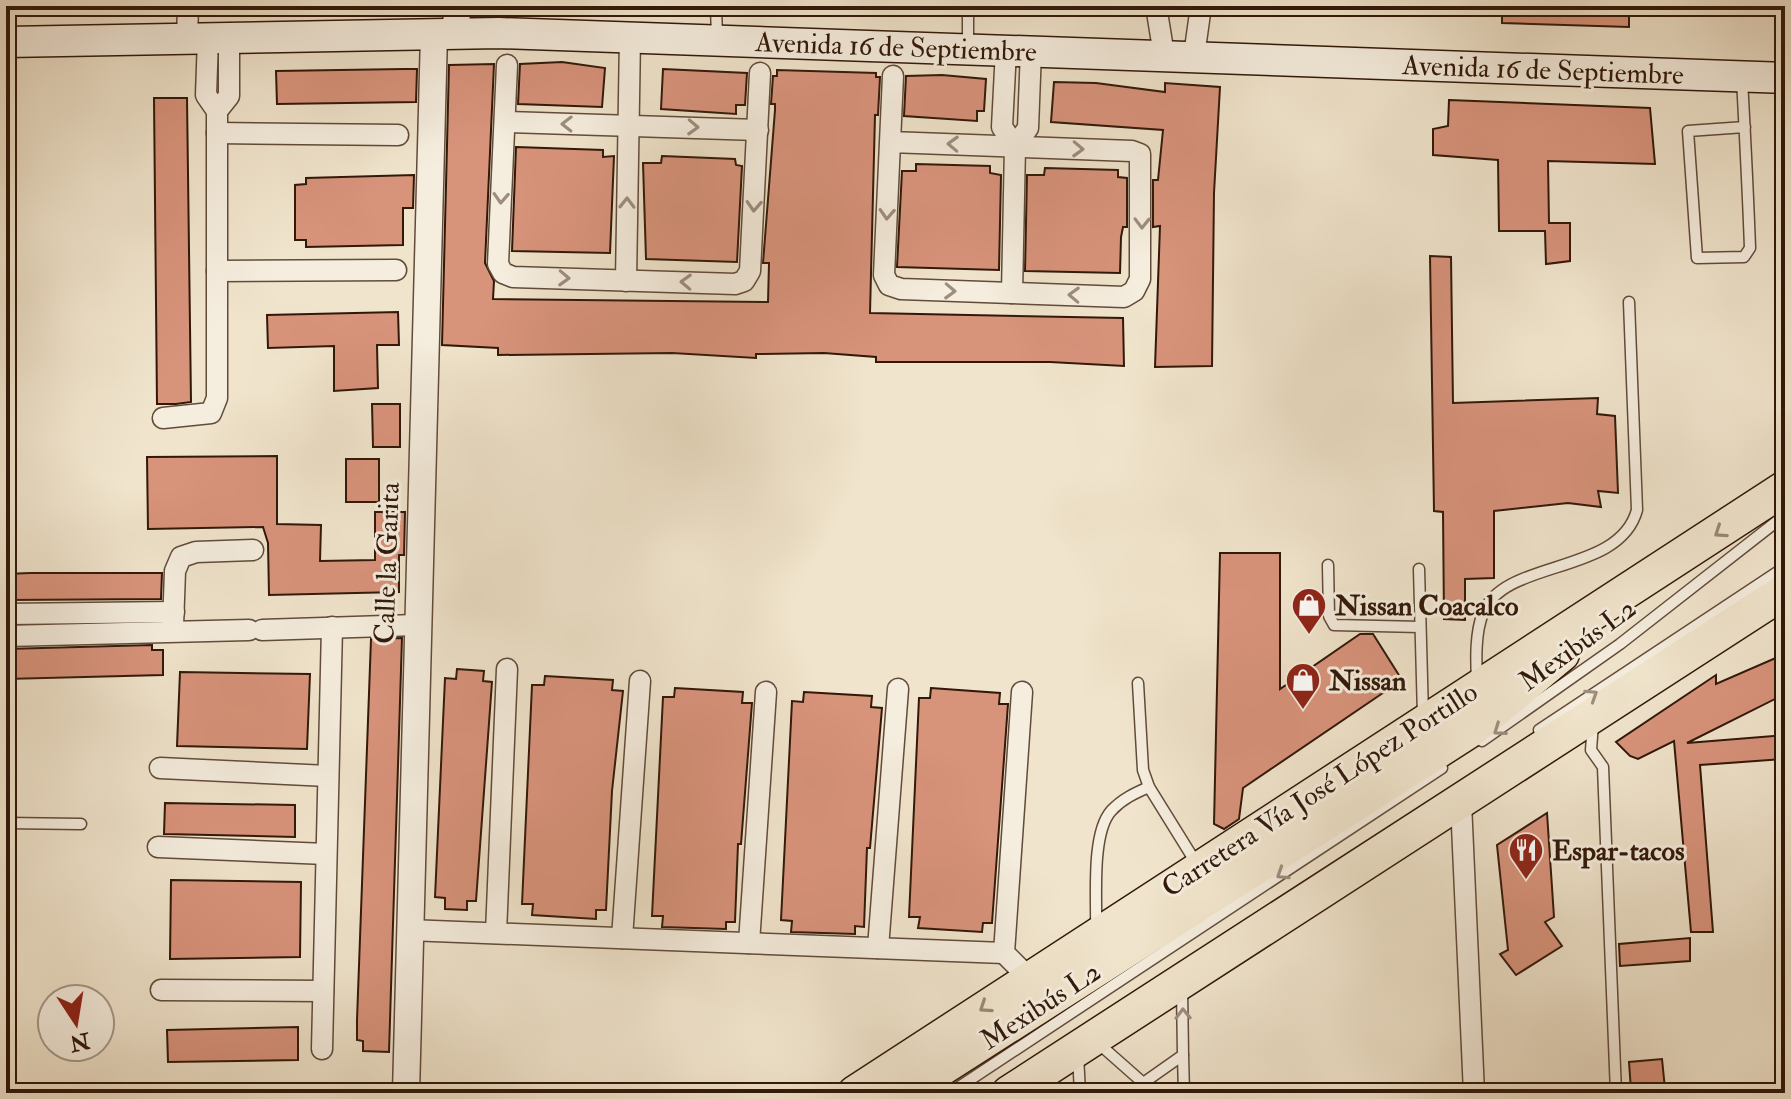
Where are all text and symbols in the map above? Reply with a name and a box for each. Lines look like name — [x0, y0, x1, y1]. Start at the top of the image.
street label: Avenida 16 de Septiembre — [754, 25, 1038, 70]
street label: Avenida 16 de Septiembre — [1401, 48, 1685, 93]
one-way arrow — [560, 115, 573, 132]
one-way arrow — [687, 119, 700, 136]
one-way arrow — [946, 136, 958, 153]
one-way arrow — [1072, 140, 1085, 157]
one-way arrow — [493, 192, 510, 205]
one-way arrow — [619, 196, 636, 209]
one-way arrow — [745, 200, 762, 213]
one-way arrow — [879, 208, 896, 221]
one-way arrow — [1133, 217, 1150, 230]
one-way arrow — [558, 270, 571, 287]
one-way arrow — [679, 274, 692, 291]
one-way arrow — [944, 282, 957, 299]
one-way arrow — [1067, 287, 1080, 304]
street label: Calle la Garita — [367, 481, 408, 644]
one-way arrow — [1715, 522, 1729, 537]
shop icon: Nissan Coacalco — [1290, 586, 1328, 636]
place label: Nissan Coacalco — [1334, 589, 1519, 624]
street label: Mexibús L2 — [1513, 591, 1643, 699]
shop icon: Nissan — [1284, 661, 1322, 711]
place label: Nissan — [1328, 664, 1407, 699]
street label: Carretera Vía José López Portillo — [1155, 675, 1484, 906]
one-way arrow — [1584, 689, 1598, 704]
one-way arrow — [1493, 720, 1507, 735]
restaurant icon: Espar-tacos — [1507, 831, 1545, 881]
place label: Espar-tacos — [1552, 834, 1685, 869]
one-way arrow — [1276, 864, 1291, 879]
street label: Mexibús L2 — [974, 954, 1107, 1058]
north arrow — [36, 983, 116, 1063]
one-way arrow — [979, 998, 993, 1013]
one-way arrow — [1174, 1007, 1191, 1020]
text: N — [67, 1026, 93, 1057]

